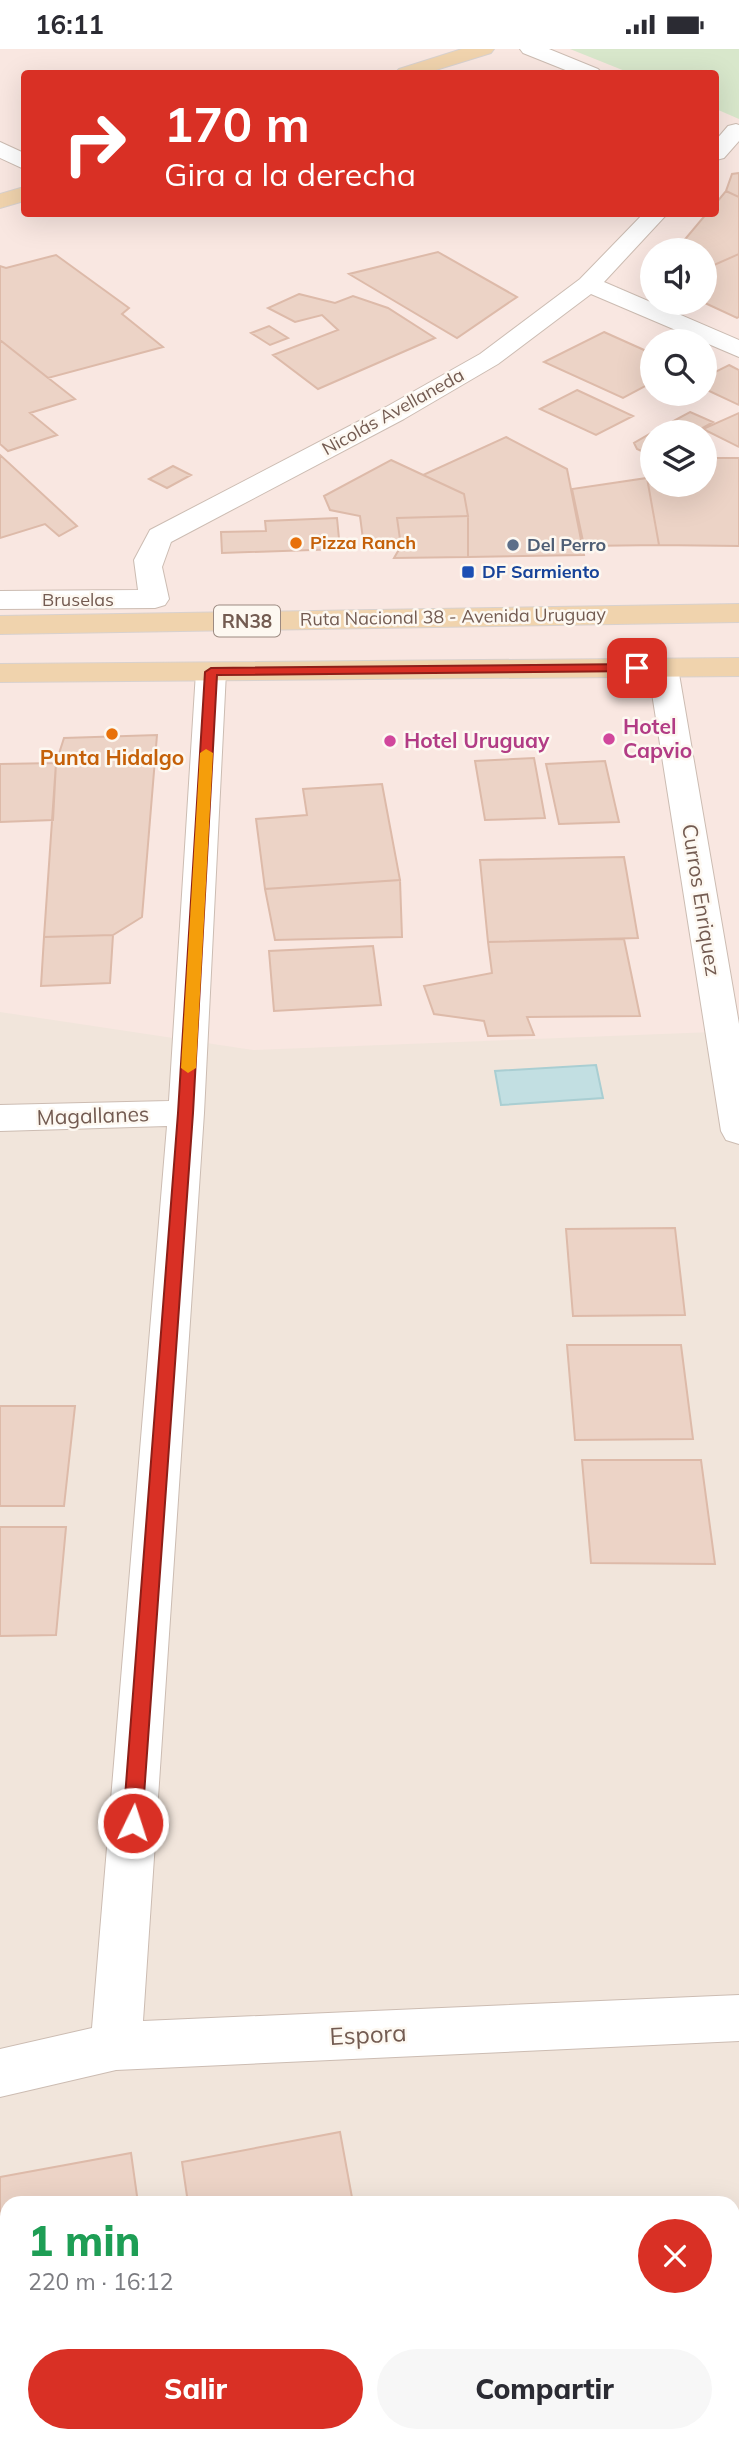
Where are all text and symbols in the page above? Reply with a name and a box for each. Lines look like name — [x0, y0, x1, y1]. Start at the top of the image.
text: 16:11 — [35, 8, 104, 41]
text: 170 m — [164, 93, 310, 154]
icon: right — [49, 98, 140, 189]
text: Gira a la derecha — [164, 154, 416, 194]
map controls — [640, 238, 717, 497]
button: sound — [640, 238, 717, 315]
button: search — [640, 329, 717, 406]
street label: Nicolás Avellaneda — [318, 363, 468, 460]
button: layers — [640, 420, 717, 497]
place label: Pizza Ranch — [310, 531, 416, 554]
place label: Del Perro — [527, 533, 606, 556]
marker: Pizza Ranch — [288, 535, 304, 551]
marker: Del Perro — [505, 537, 521, 553]
place label: DF Sarmiento — [482, 560, 600, 583]
marker: DF Sarmiento — [460, 564, 476, 580]
street label: Bruselas — [42, 588, 114, 611]
street label: Ruta Nacional 38 - Avenida Uruguay — [300, 602, 607, 631]
road number: RN38 — [214, 605, 280, 636]
pin — [607, 638, 667, 698]
icon: arrive — [618, 649, 656, 687]
place label: Hotel Capvio — [623, 713, 692, 763]
marker: Punta Hidalgo — [104, 726, 120, 742]
place label: Hotel Uruguay — [404, 727, 550, 753]
marker: Hotel Capvio — [601, 731, 617, 747]
marker: Hotel Uruguay — [382, 733, 398, 749]
place label: Punta Hidalgo — [40, 744, 184, 770]
street label: Curros Enriquez — [677, 822, 727, 978]
street label: Magallanes — [36, 1100, 150, 1130]
position arrow — [96, 1786, 170, 1860]
street label: Espora — [329, 2017, 407, 2051]
text: 1 min — [28, 2214, 141, 2267]
button: close — [638, 2219, 712, 2293]
text: 220 m · 16:12 — [28, 2267, 173, 2296]
button: Salir — [28, 2349, 363, 2429]
button: Compartir — [377, 2349, 712, 2429]

